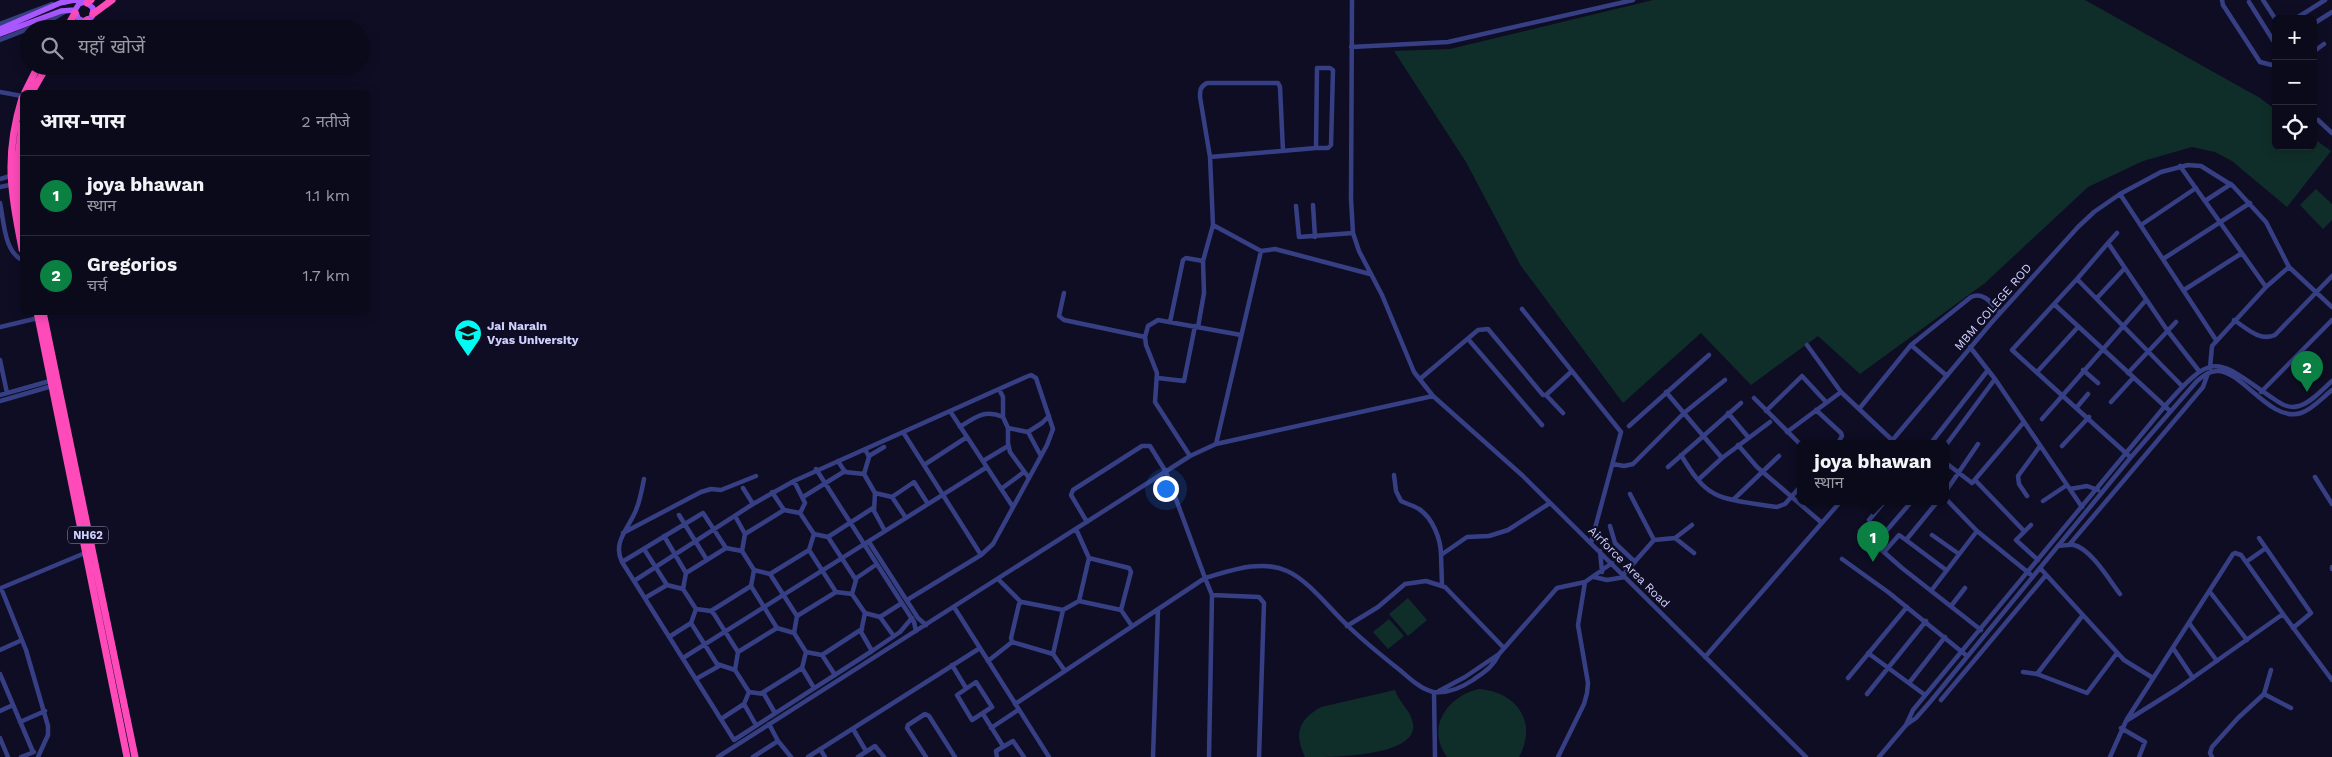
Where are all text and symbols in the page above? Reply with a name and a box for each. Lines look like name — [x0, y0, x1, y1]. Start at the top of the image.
map controls — [2272, 15, 2317, 150]
button: + — [2272, 15, 2317, 60]
search box — [20, 20, 370, 75]
icon: search — [38, 34, 66, 62]
text: यहाँ खोजें — [78, 35, 145, 58]
button: − — [2272, 60, 2317, 105]
button: locate — [2272, 105, 2317, 150]
text: आस-पास — [40, 108, 125, 133]
text: 2 नतीजे — [301, 112, 350, 131]
text: joya bhawan — [87, 173, 204, 196]
text: 1 — [53, 186, 59, 205]
text: 1.1 km — [305, 186, 350, 205]
text: स्थान — [87, 196, 116, 215]
text: Gregorios — [87, 253, 177, 276]
street label: MBM COLEGE ROD — [1952, 261, 2034, 353]
text: 2 — [51, 266, 61, 285]
text: 1.7 km — [303, 266, 350, 285]
text: चर्च — [87, 276, 107, 295]
school or university icon: Jai Narain Vyas University — [453, 318, 483, 357]
place label: Jai Narain Vyas University — [487, 319, 579, 347]
pin: 2 — [2291, 351, 2323, 392]
popup — [1797, 440, 1949, 505]
text: joya bhawan — [1814, 450, 1932, 473]
text: स्थान — [1814, 473, 1844, 492]
your location — [1153, 476, 1179, 502]
pin: 1 — [1857, 521, 1889, 562]
street label: Airforce Area Road — [1585, 523, 1673, 611]
road number: NH62 — [68, 526, 108, 544]

